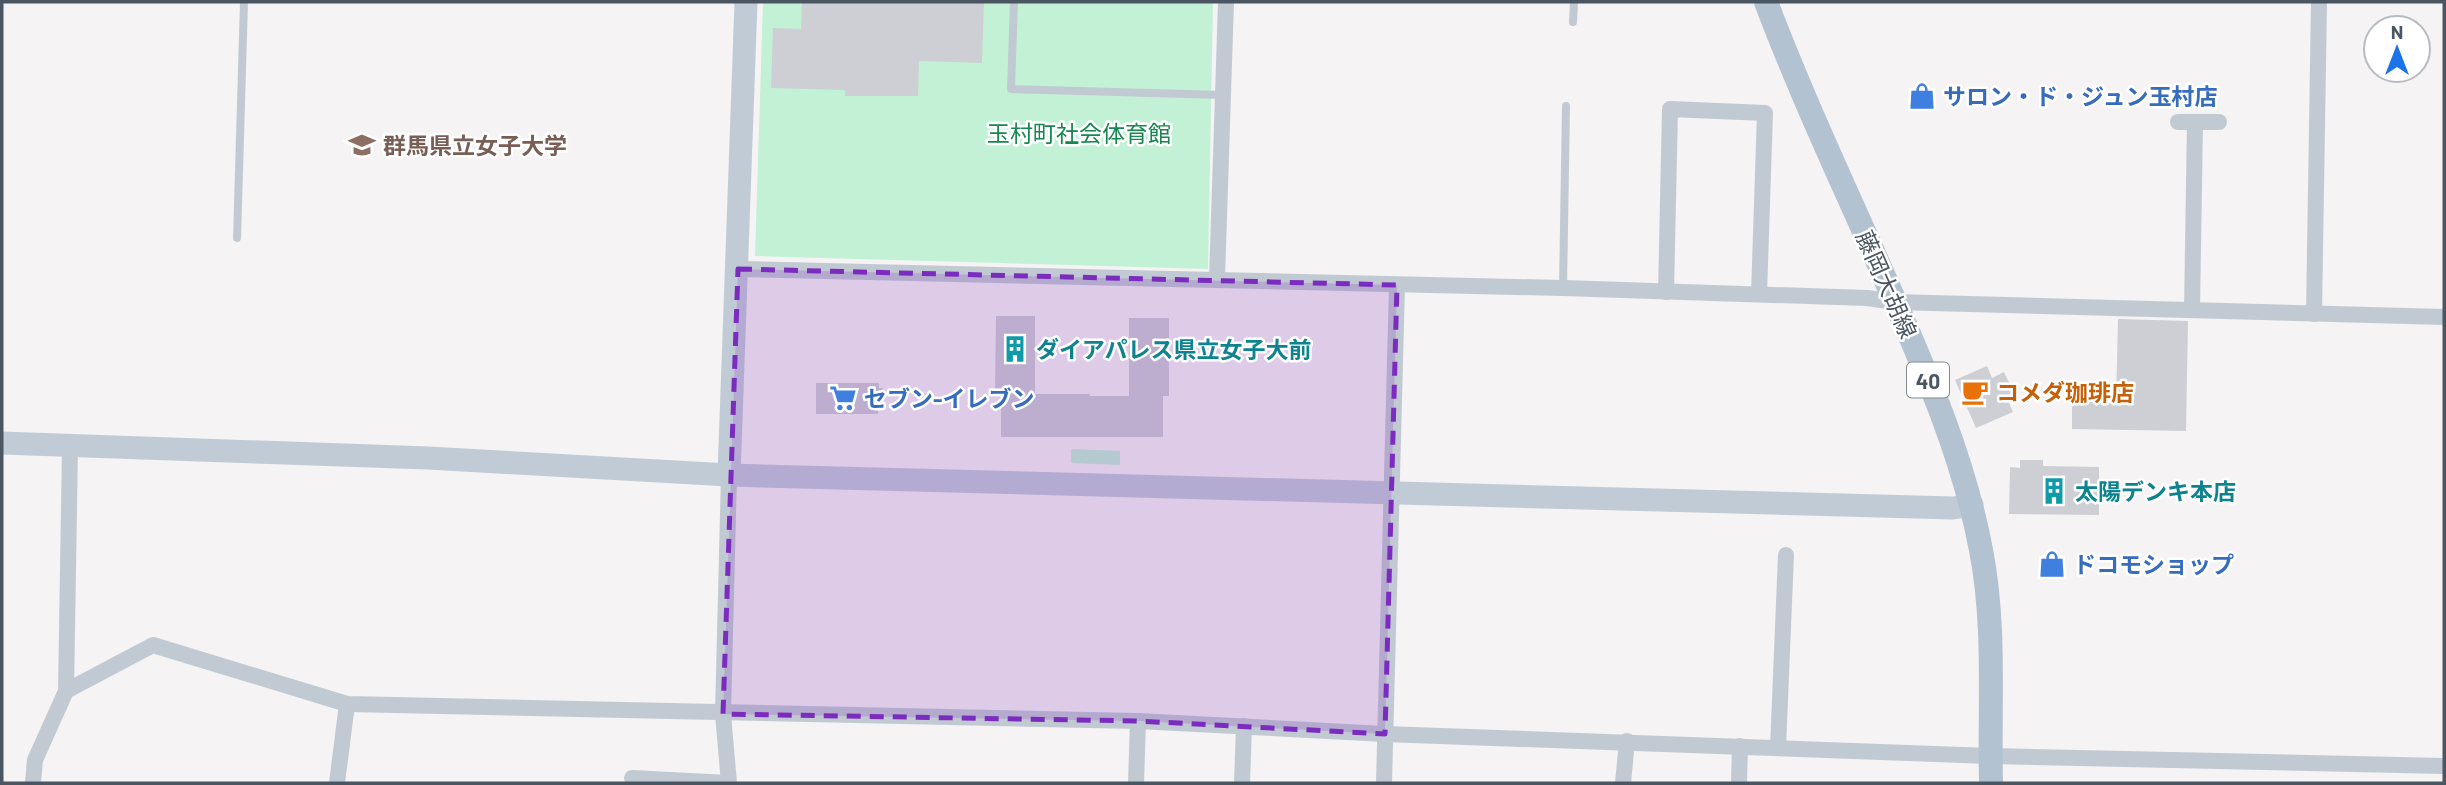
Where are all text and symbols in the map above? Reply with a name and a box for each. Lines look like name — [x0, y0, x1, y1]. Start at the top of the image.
north arrow — [2362, 14, 2432, 84]
text: N — [2391, 20, 2403, 43]
shop icon: サロン・ド・ジュン玉村店 — [1907, 81, 1937, 111]
place label: サロン・ド・ジュン玉村店 — [1943, 82, 2217, 110]
park label: 玉村町社会体育館 — [987, 119, 1171, 147]
school or university icon: 群馬県立女子大学 — [347, 130, 377, 160]
place label: 群馬県立女子大学 — [383, 131, 567, 159]
street label: 藤岡大胡線 — [1851, 226, 1923, 342]
building icon: ダイアパレス県立女子大前 — [1000, 334, 1030, 364]
place label: ダイアパレス県立女子大前 — [1036, 335, 1312, 363]
road number: 40 — [1907, 362, 1949, 398]
cafe icon: コメダ珈琲店 — [1960, 377, 1990, 407]
place label: コメダ珈琲店 — [1996, 378, 2134, 406]
supermarket icon: セブン-イレブン — [828, 383, 858, 413]
place label: セブン-イレブン — [864, 384, 1034, 412]
building icon: 太陽デンキ本店 — [2039, 476, 2069, 506]
place label: 太陽デンキ本店 — [2075, 477, 2236, 505]
shop icon: ドコモショップ — [2037, 549, 2067, 579]
place label: ドコモショップ — [2073, 550, 2234, 578]

